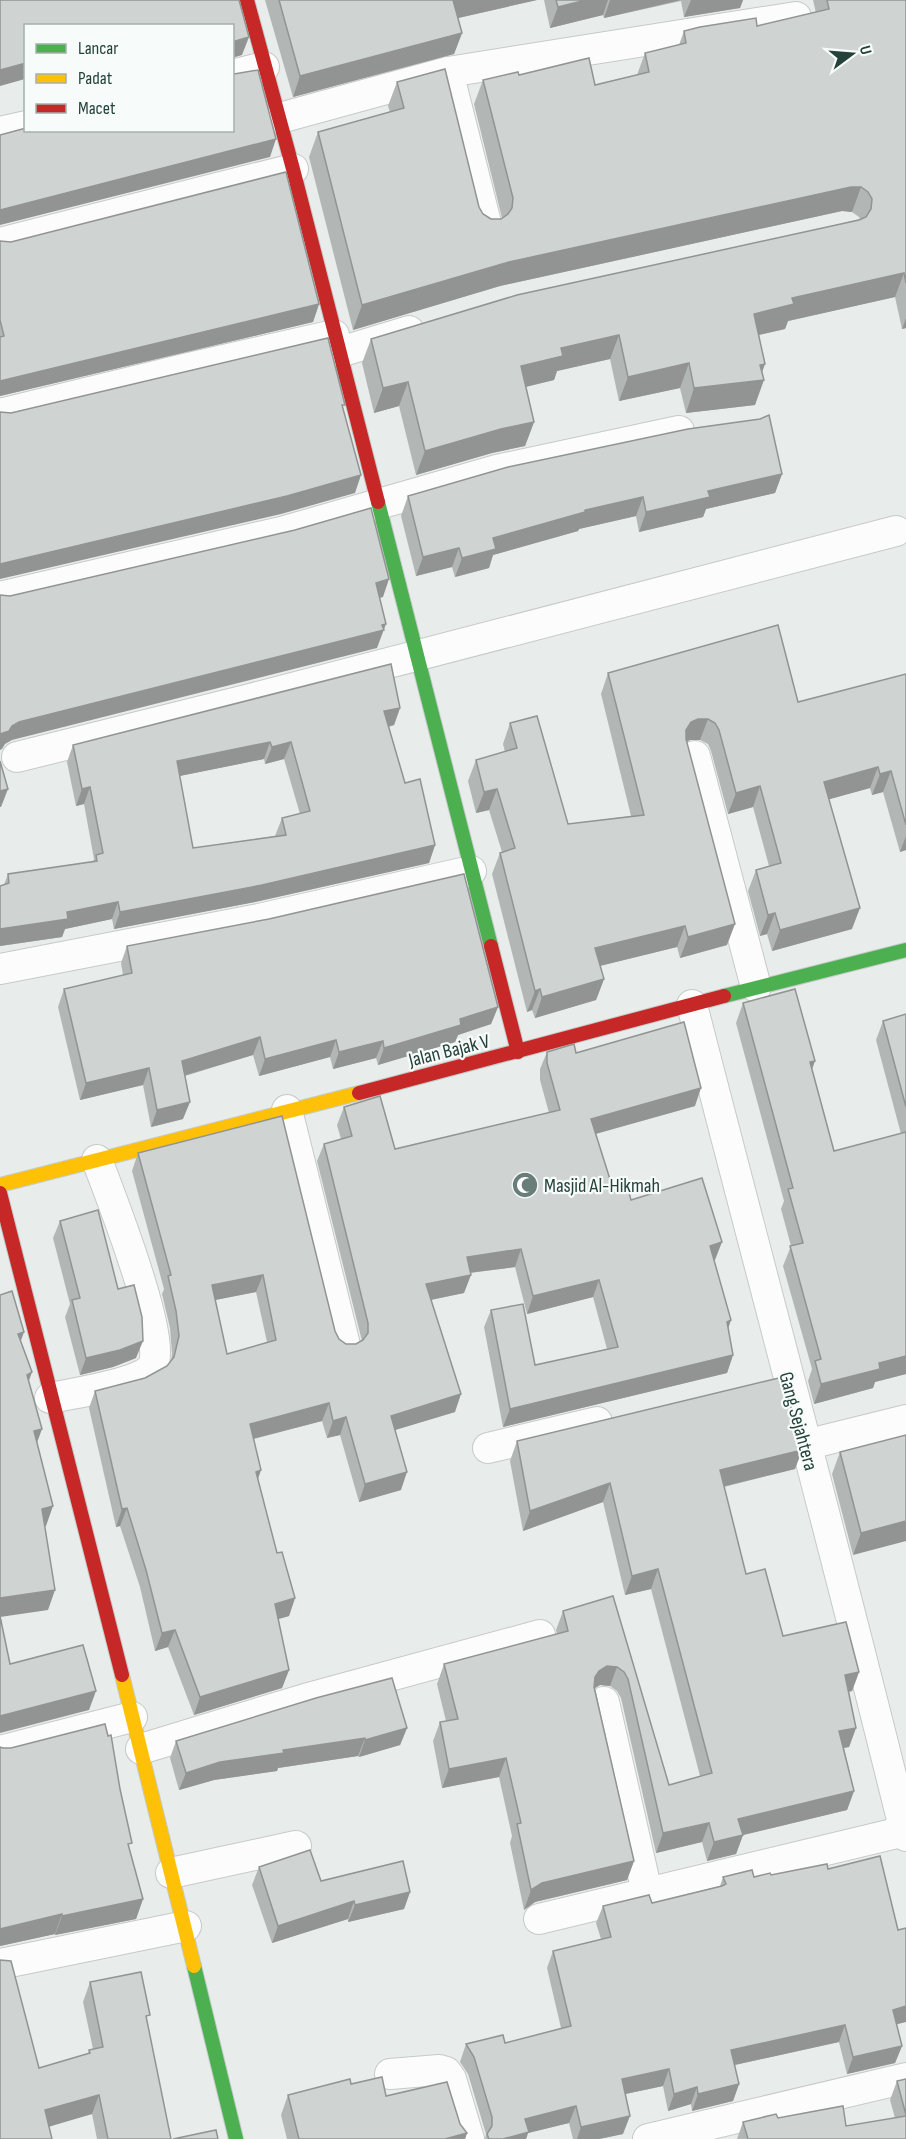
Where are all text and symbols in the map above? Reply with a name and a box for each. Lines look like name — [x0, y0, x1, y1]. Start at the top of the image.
legend — [24, 24, 234, 132]
north arrow — [822, 24, 882, 84]
text: Lancar — [78, 38, 118, 59]
text: U — [855, 44, 875, 57]
text: Padat — [78, 68, 113, 89]
text: Macet — [78, 98, 116, 119]
street label: Jalan Bajak V — [405, 1029, 492, 1073]
mosque icon: Masjid Al-Hikmah — [510, 1170, 540, 1200]
place label: Masjid Al-Hikmah — [544, 1174, 660, 1198]
street label: Gang Sejahtera — [773, 1369, 823, 1473]

